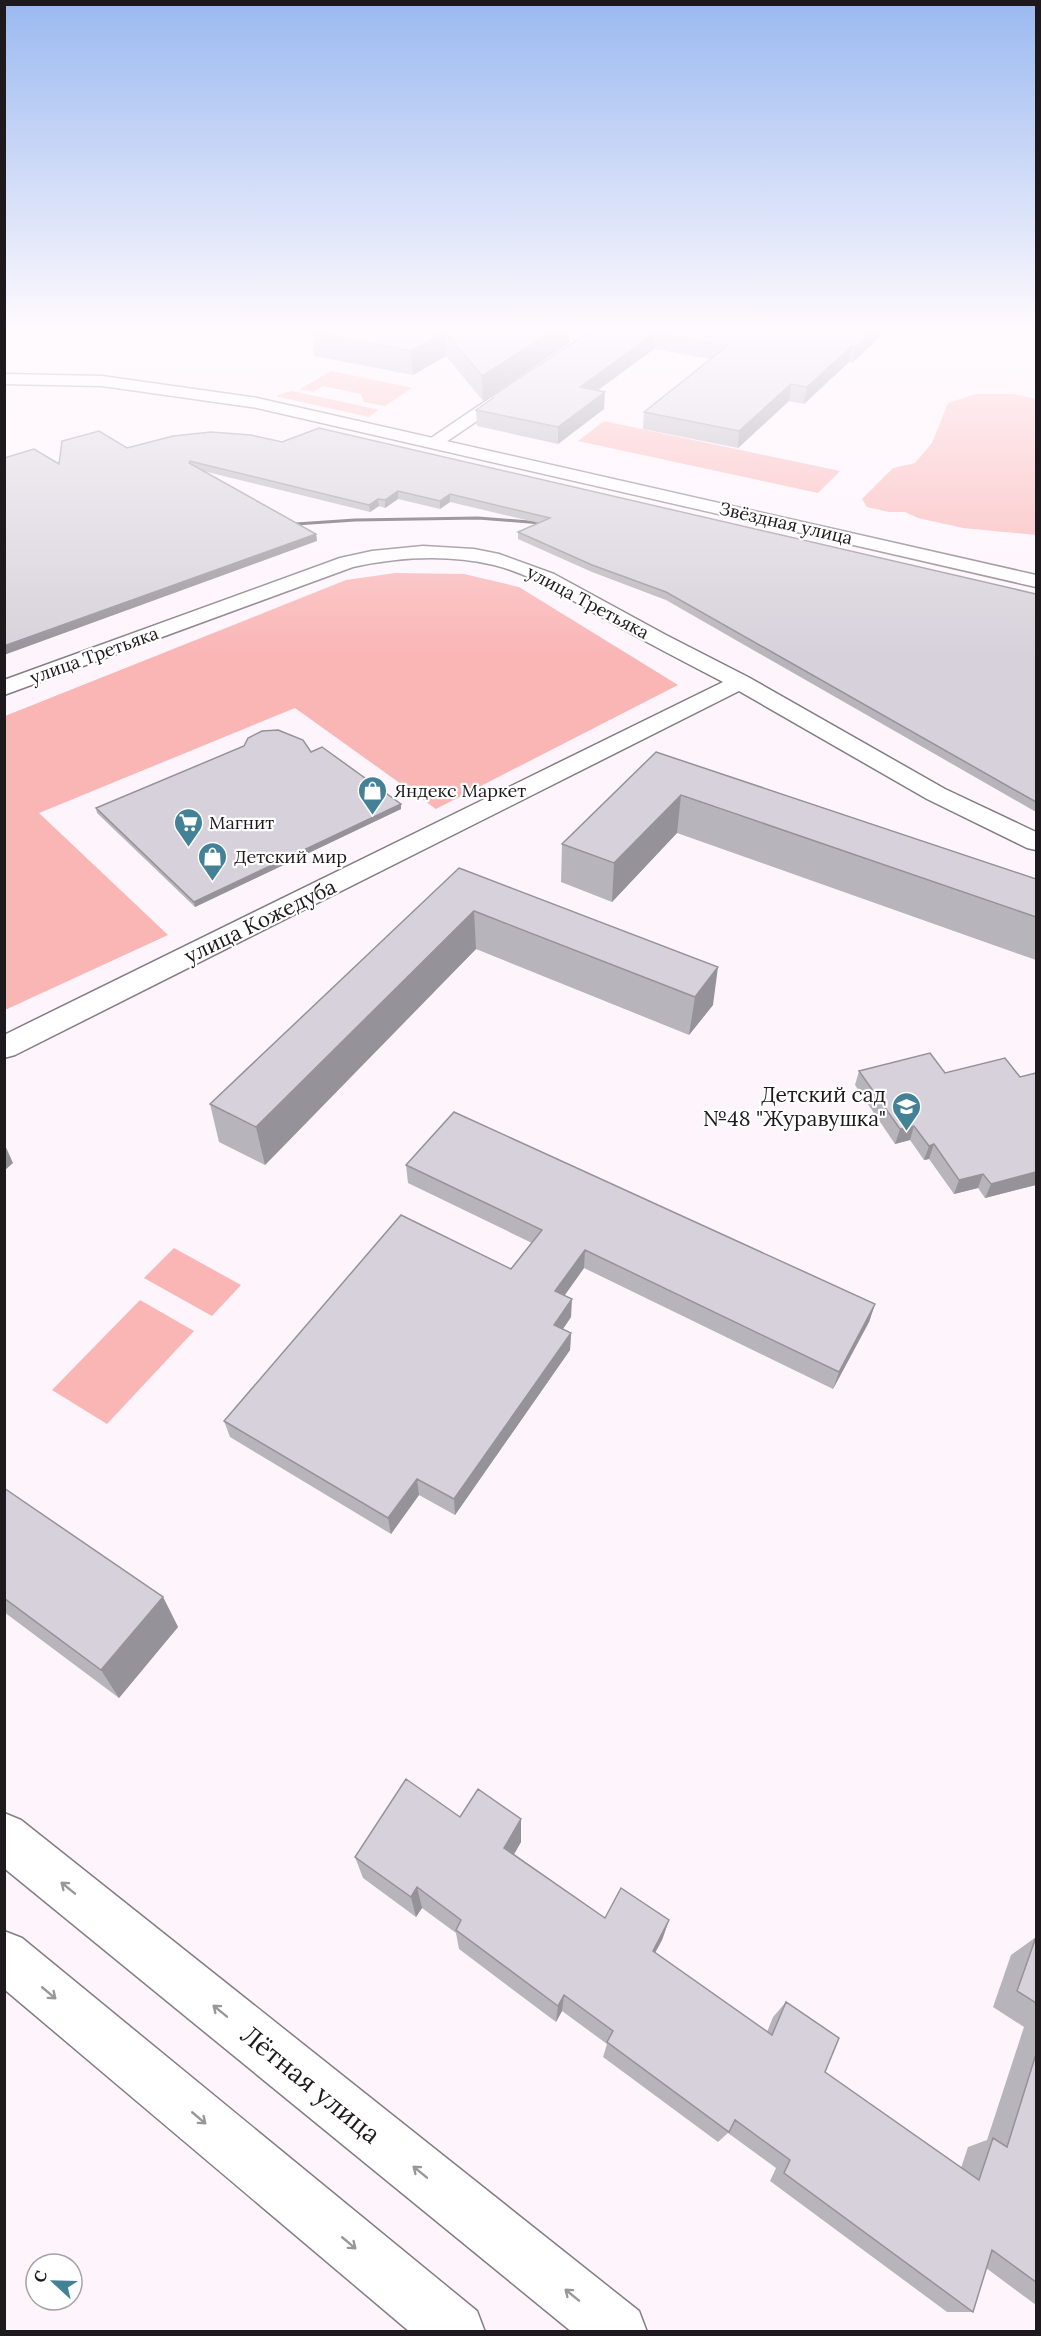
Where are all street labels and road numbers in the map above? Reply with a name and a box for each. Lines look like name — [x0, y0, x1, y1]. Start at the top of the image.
street label: Звёздная улица — [717, 497, 855, 549]
street label: улица Третьяка — [523, 560, 653, 644]
street label: улица Третьяка — [26, 621, 162, 689]
street label: улица Кожедуба — [180, 872, 341, 969]
street label: Лётная улица — [235, 2018, 387, 2150]

